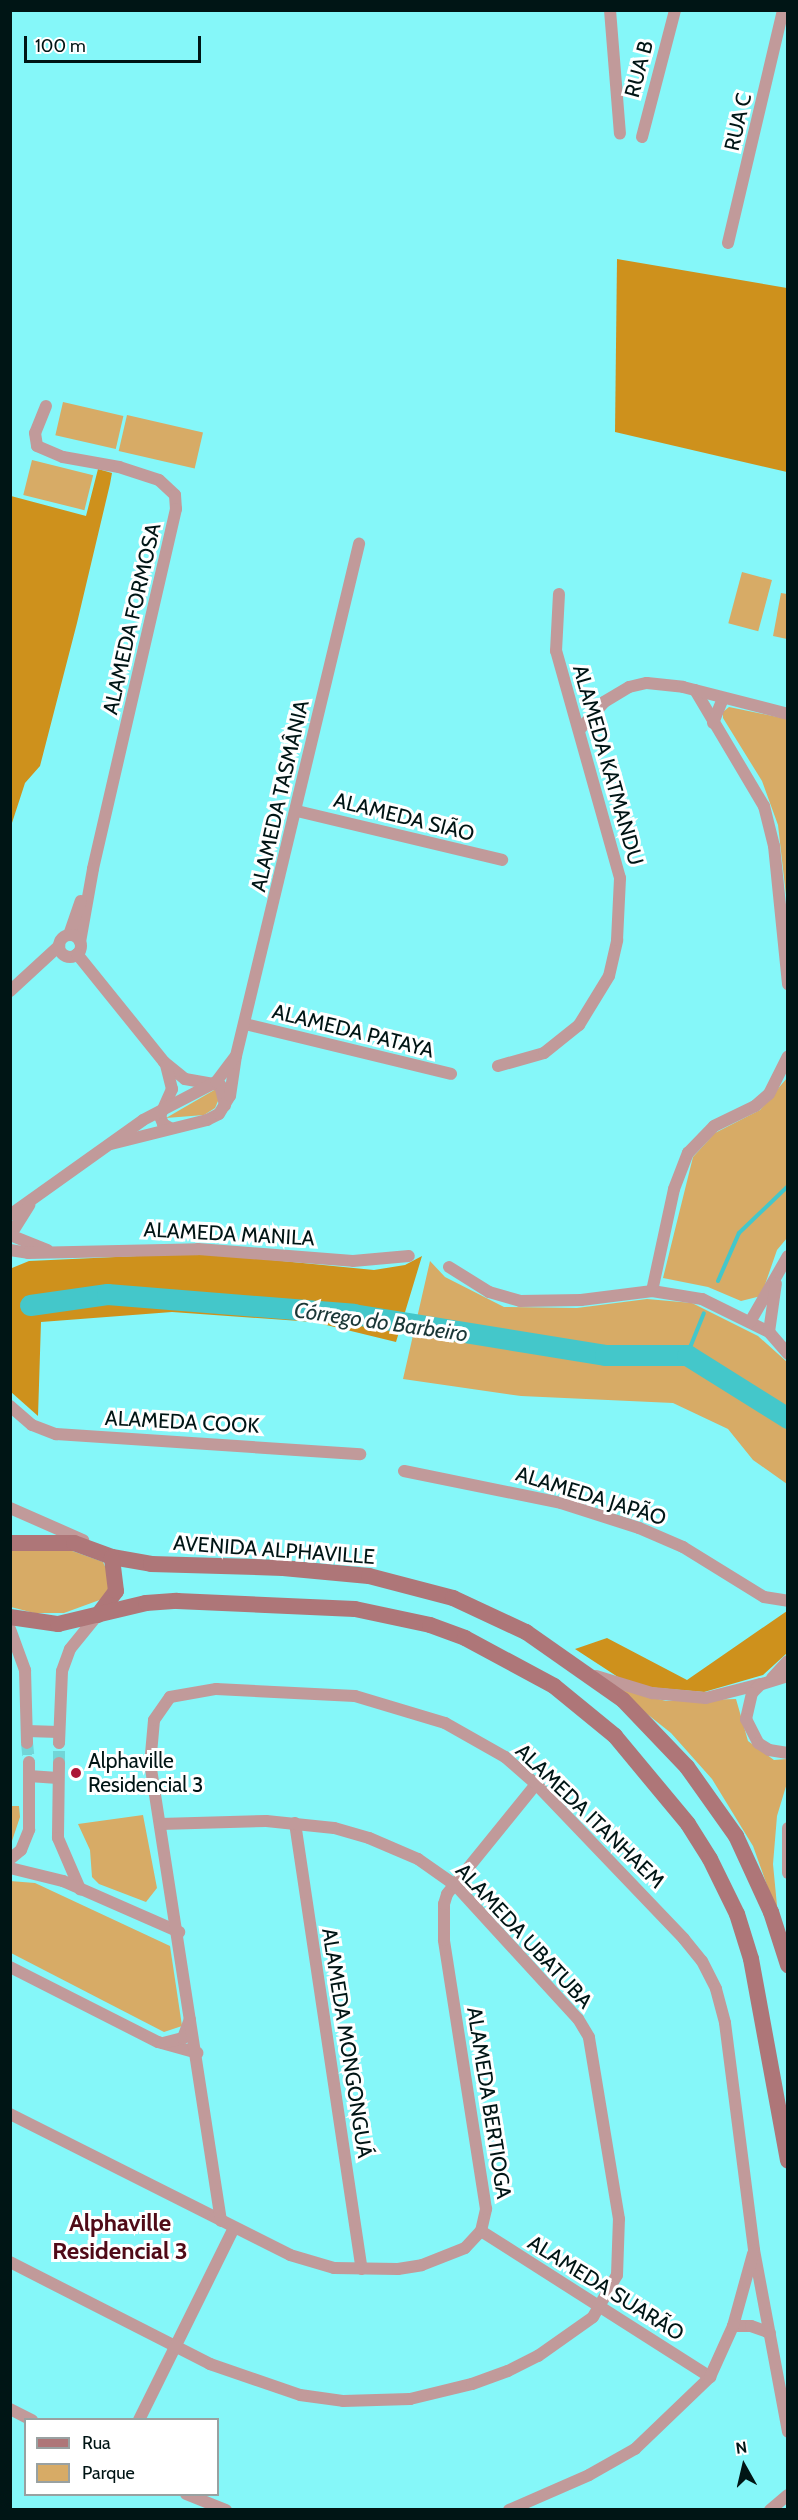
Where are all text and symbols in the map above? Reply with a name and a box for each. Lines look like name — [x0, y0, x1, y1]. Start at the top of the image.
scale bar — [27, 24, 204, 62]
text: 100 m — [35, 35, 86, 57]
street label: RUA B — [619, 38, 659, 100]
street label: RUA C — [719, 91, 757, 153]
street label: ALAMEDA FORMOSA — [98, 521, 166, 717]
street label: ALAMEDA KATMANDU — [567, 662, 649, 868]
street label: ALAMEDA TASMÂNIA — [246, 698, 314, 894]
street label: ALAMEDA SIÃO — [331, 787, 477, 847]
street label: ALAMEDA PATAYA — [270, 999, 436, 1063]
street label: ALAMEDA MANILA — [143, 1217, 315, 1251]
water label: Córrego do Barbeiro — [292, 1297, 470, 1347]
street label: ALAMEDA COOK — [104, 1405, 260, 1439]
street label: ALAMEDA JAPÃO — [513, 1461, 669, 1531]
street label: AVENIDA ALPHAVILLE — [172, 1530, 376, 1570]
street label: ALAMEDA ITANHAEM — [510, 1738, 670, 1894]
place label: Alphaville Residencial 3 — [88, 1748, 203, 1798]
marker: Alphaville Residencial 3 — [69, 1766, 83, 1780]
street label: ALAMEDA UBATUBA — [450, 1858, 598, 2014]
street label: ALAMEDA MONGONGUÁ — [316, 1926, 378, 2160]
street label: ALAMEDA BERTIOGA — [461, 2005, 517, 2201]
district label: Alphaville Residencial 3 — [52, 2209, 188, 2265]
street label: ALAMEDA SUARÃO — [523, 2230, 689, 2346]
legend — [24, 2418, 219, 2496]
text: Rua — [82, 2432, 111, 2454]
north arrow — [714, 2436, 774, 2496]
text: N — [735, 2437, 748, 2458]
text: Parque — [82, 2462, 135, 2484]

